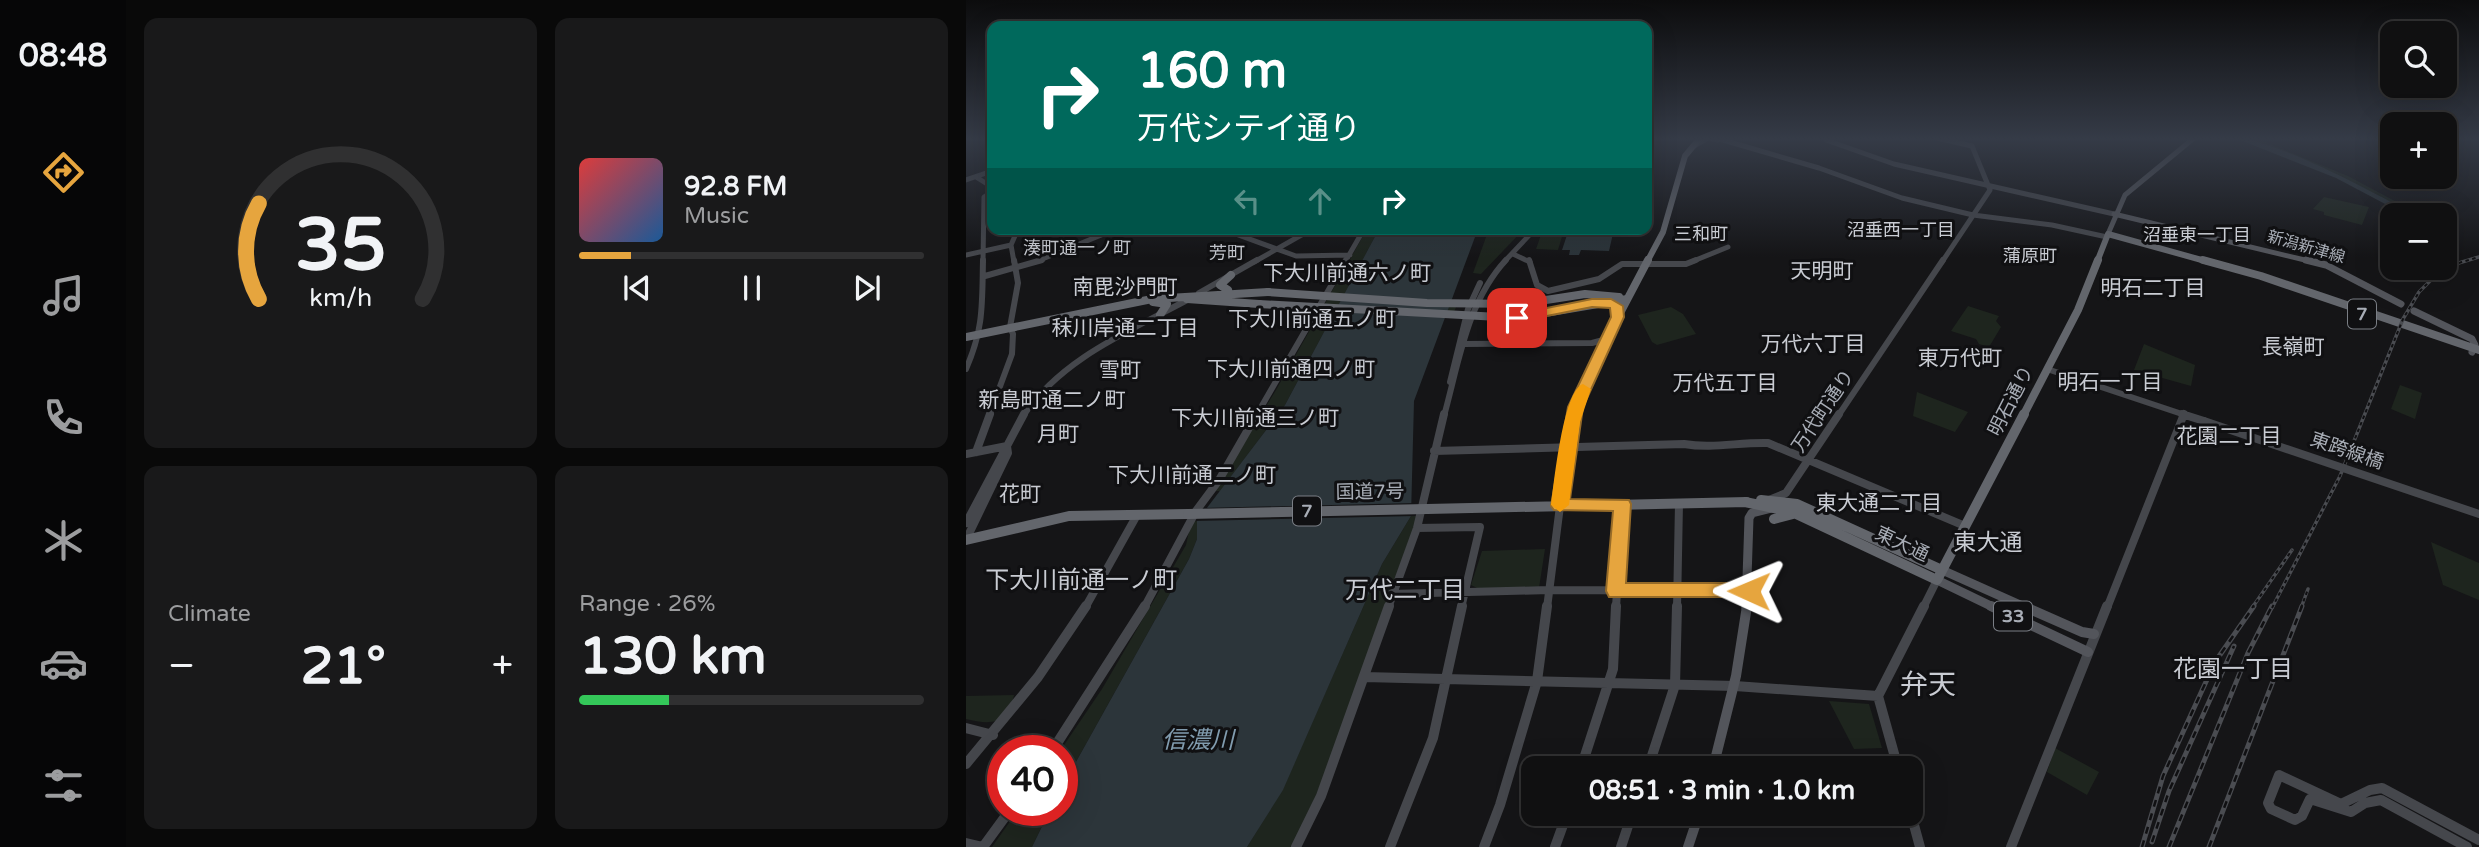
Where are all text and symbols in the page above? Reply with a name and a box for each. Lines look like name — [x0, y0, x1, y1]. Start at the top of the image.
map controls — [2380, 21, 2457, 280]
button: search — [2380, 21, 2457, 98]
text: 08:48 — [19, 37, 107, 75]
text: 160 m — [1137, 42, 1287, 101]
icon: right — [1022, 49, 1113, 140]
text: 万代シテイ通り — [1137, 110, 1361, 148]
button: + — [2380, 112, 2457, 189]
icon: directions — [39, 148, 88, 197]
text: 92.8 FM — [684, 171, 787, 202]
icon: left — [1228, 182, 1266, 220]
icon: ahead — [1301, 182, 1339, 220]
icon: right — [1374, 182, 1412, 220]
text: 35 — [295, 202, 386, 290]
text: Music — [684, 202, 749, 230]
button: − — [2380, 203, 2457, 280]
district label: 沼垂西一丁目 — [1847, 219, 1955, 241]
district label: 三和町 — [1674, 223, 1728, 245]
district label: 沼垂東一丁目 — [2143, 224, 2251, 246]
street label: 新潟新津線 — [2265, 226, 2347, 268]
district label: 湊町通一ノ町 — [1023, 237, 1131, 259]
district label: 芳町 — [1209, 242, 1245, 264]
district label: 蒲原町 — [2003, 245, 2057, 267]
district label: 天明町 — [1791, 259, 1854, 284]
district label: 下大川前通六ノ町 — [1263, 261, 1431, 286]
icon: previous — [618, 269, 656, 307]
icon: pause — [733, 269, 771, 307]
icon: next — [848, 269, 886, 307]
icon: music — [39, 271, 88, 320]
district label: 南毘沙門町 — [1073, 275, 1178, 300]
district label: 明石二丁目 — [2101, 276, 2206, 301]
text: km/h — [309, 283, 372, 313]
pin — [1487, 288, 1547, 348]
icon: arrive — [1498, 299, 1536, 337]
road number: 7 — [2348, 300, 2376, 328]
district label: 下大川前通五ノ町 — [1228, 307, 1396, 332]
district label: 秣川岸通二丁目 — [1052, 316, 1199, 341]
district label: 万代六丁目 — [1761, 332, 1866, 357]
district label: 長嶺町 — [2262, 335, 2325, 360]
district label: 東万代町 — [1918, 346, 2002, 371]
district label: 下大川前通四ノ町 — [1207, 357, 1375, 382]
district label: 雪町 — [1099, 358, 1141, 383]
street label: 明石通り — [1984, 362, 2038, 440]
street label: 万代町通り — [1787, 365, 1859, 457]
district label: 明石一丁目 — [2058, 370, 2163, 395]
district label: 万代五丁目 — [1673, 371, 1778, 396]
district label: 新島町通二ノ町 — [979, 388, 1126, 413]
icon: phone — [39, 393, 88, 442]
district label: 下大川前通三ノ町 — [1171, 406, 1339, 431]
district label: 月町 — [1037, 422, 1079, 447]
district label: 花園二丁目 — [2177, 424, 2282, 449]
street label: 東跨線橋 — [2307, 428, 2387, 474]
district label: 下大川前通二ノ町 — [1108, 463, 1276, 488]
street label: 国道7号 — [1335, 480, 1405, 504]
district label: 花町 — [999, 482, 1041, 507]
district label: 東大通二丁目 — [1816, 491, 1942, 516]
road number: 7 — [1293, 496, 1321, 526]
icon: climate — [39, 516, 88, 565]
street label: 東大通 — [1872, 522, 1932, 566]
district label: 東大通 — [1954, 529, 2023, 557]
position arrow — [1712, 554, 1786, 628]
district label: 下大川前通一ノ町 — [985, 566, 1177, 595]
district label: 万代二丁目 — [1345, 576, 1465, 605]
text: Range · 26% — [579, 590, 715, 618]
text: Climate — [168, 600, 251, 628]
road number: 33 — [1994, 602, 2032, 630]
text: 130 km — [579, 625, 767, 688]
text: 21° — [301, 635, 386, 698]
icon: car — [39, 639, 88, 688]
text: − — [168, 643, 195, 689]
text: + — [492, 643, 513, 689]
district label: 花園一丁目 — [2173, 655, 2293, 684]
district label: 弁天 — [1900, 668, 1956, 702]
water label: 信濃川 — [1162, 726, 1237, 755]
speed limit sign: 40 — [987, 735, 1078, 826]
icon: filters — [39, 761, 88, 810]
text: 08:51 · 3 min · 1.0 km — [1589, 775, 1855, 806]

